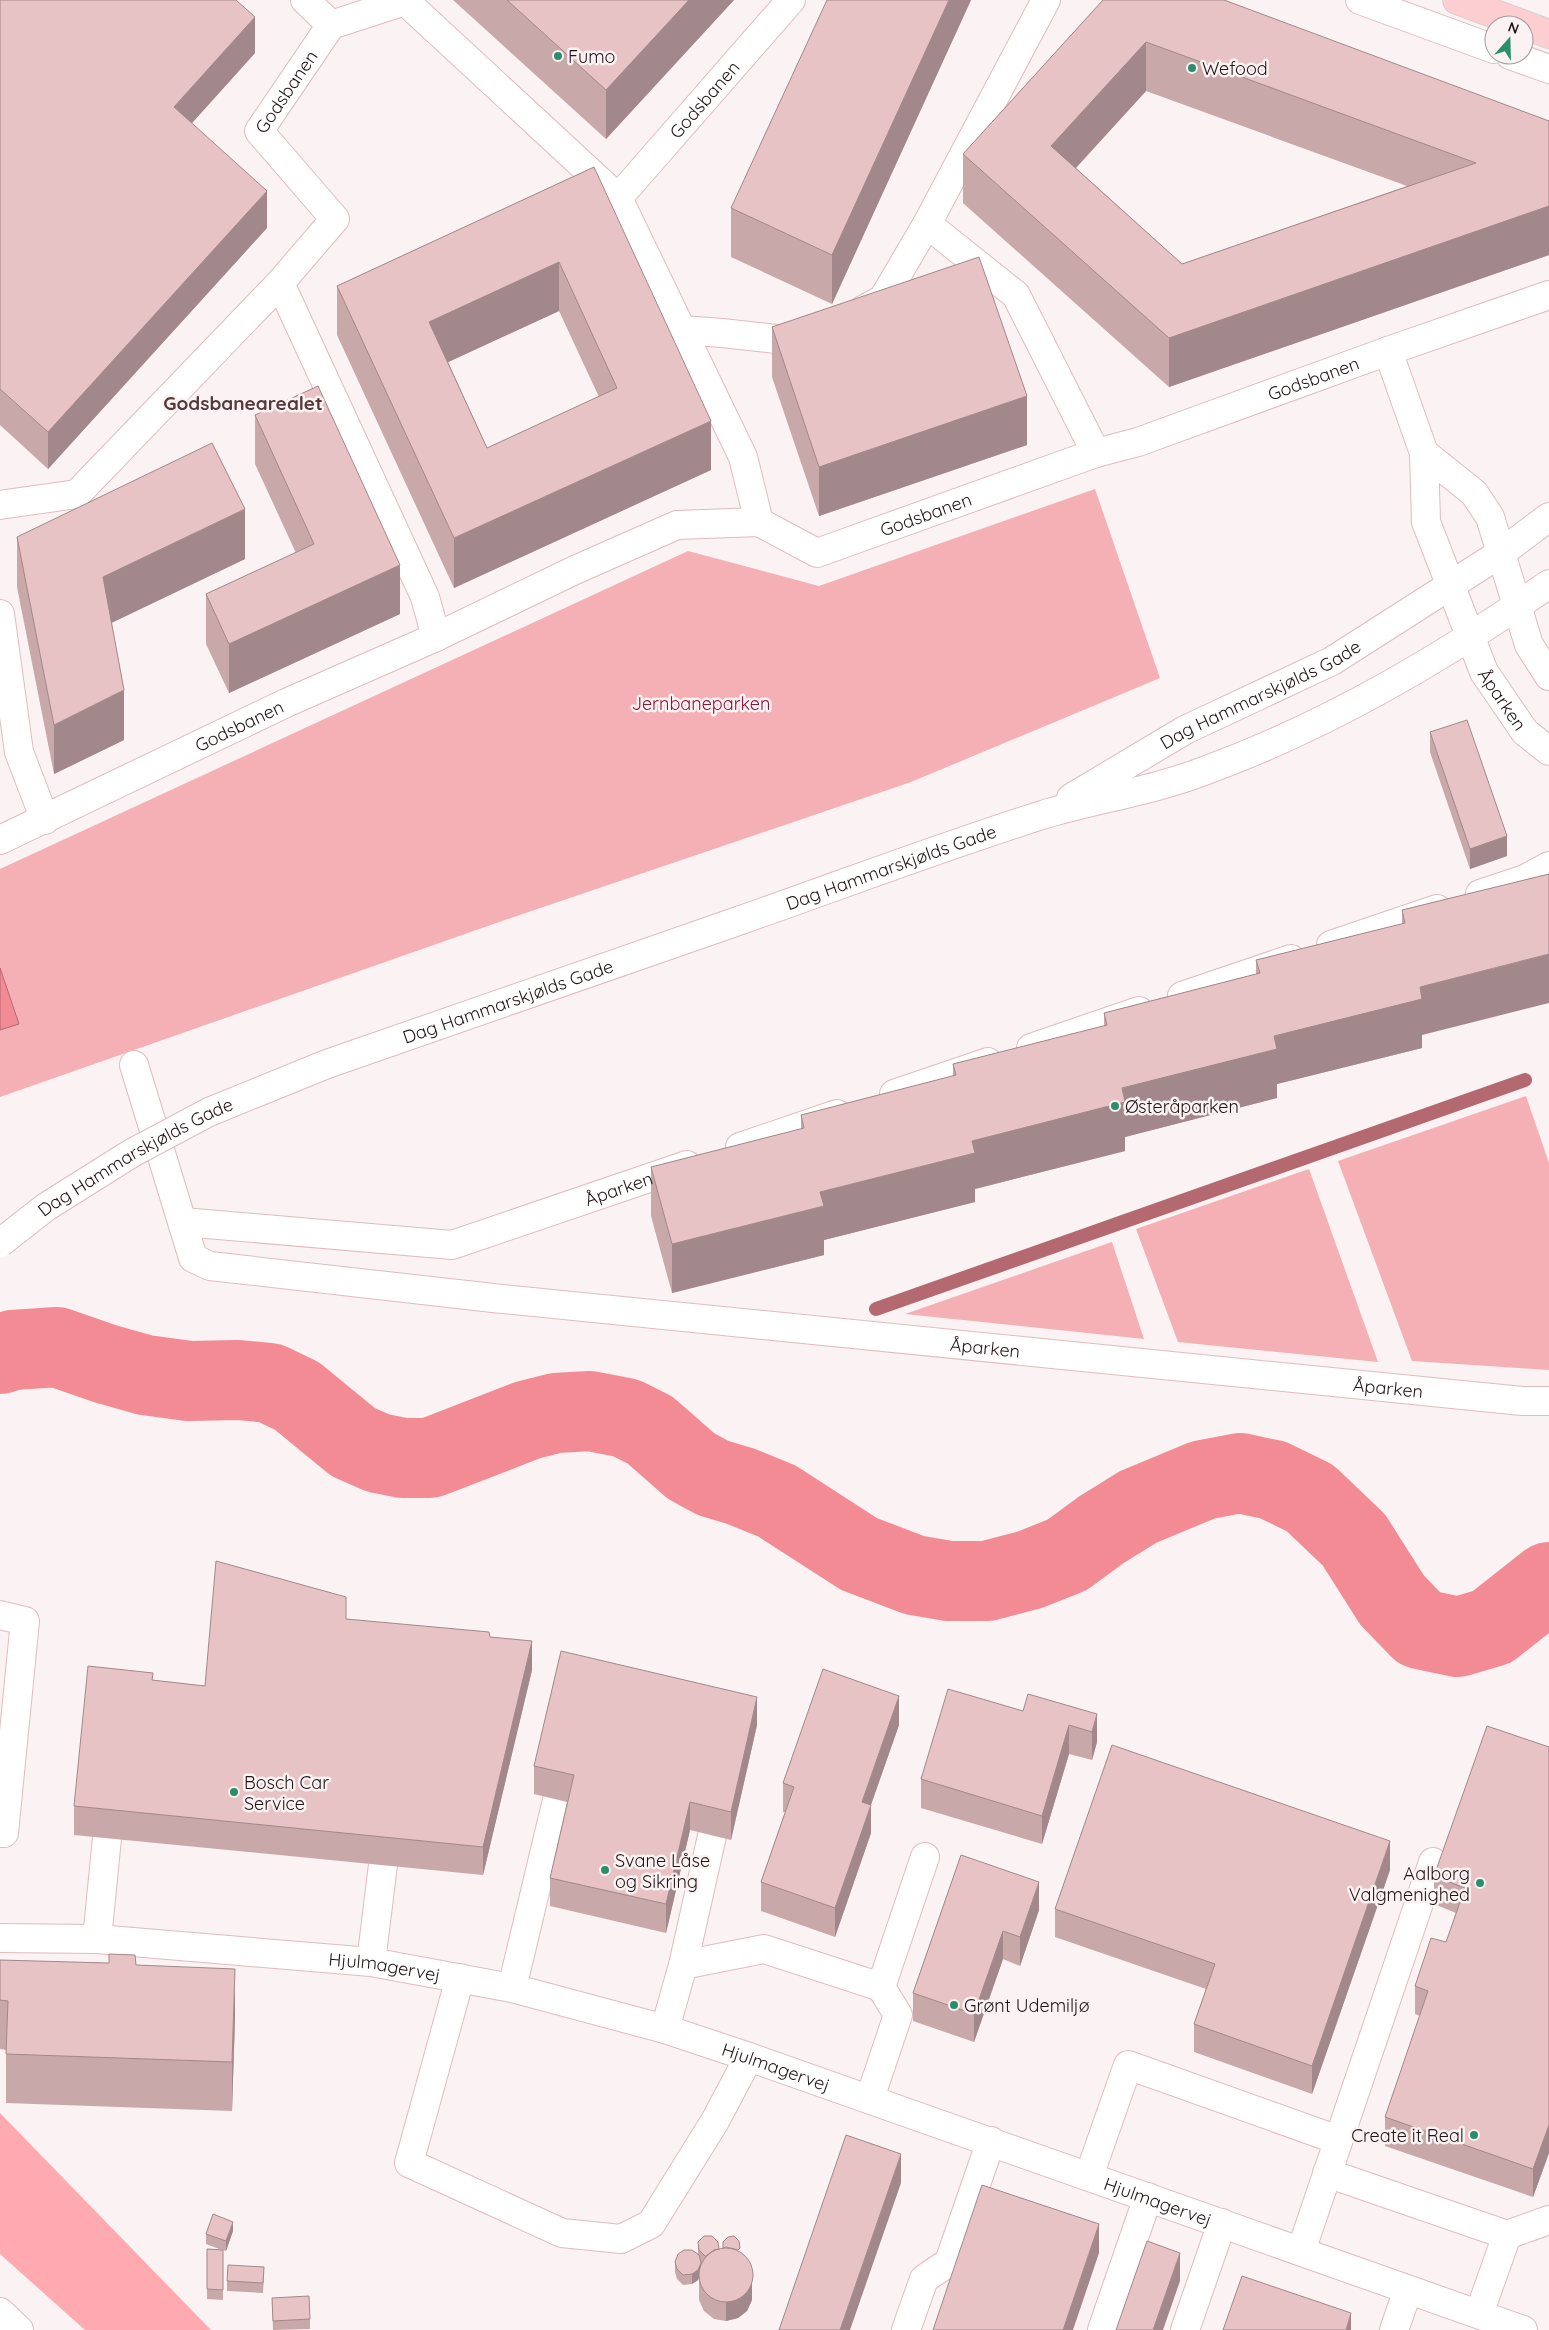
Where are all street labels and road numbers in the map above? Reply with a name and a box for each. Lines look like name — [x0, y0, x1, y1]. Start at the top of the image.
street label: Godsbanen — [249, 45, 322, 137]
street label: Godsbanen — [664, 56, 744, 143]
street label: Godsbanen — [1264, 351, 1362, 405]
street label: Godsbanen — [877, 487, 974, 541]
street label: Dag Hammarskjølds Gade — [1156, 634, 1365, 754]
street label: Åparken — [1473, 664, 1532, 735]
street label: Godsbanen — [191, 694, 287, 757]
street label: Dag Hammarskjølds Gade — [783, 819, 999, 915]
street label: Dag Hammarskjølds Gade — [399, 954, 616, 1048]
street label: Dag Hammarskjølds Gade — [33, 1092, 236, 1221]
street label: Åparken — [582, 1166, 656, 1210]
street label: Åparken — [949, 1332, 1021, 1362]
street label: Åparken — [1352, 1373, 1424, 1403]
street label: Hjulmagervej — [328, 1947, 442, 1986]
street label: Hjulmagervej — [719, 2037, 833, 2096]
street label: Hjulmagervej — [1101, 2172, 1215, 2231]

